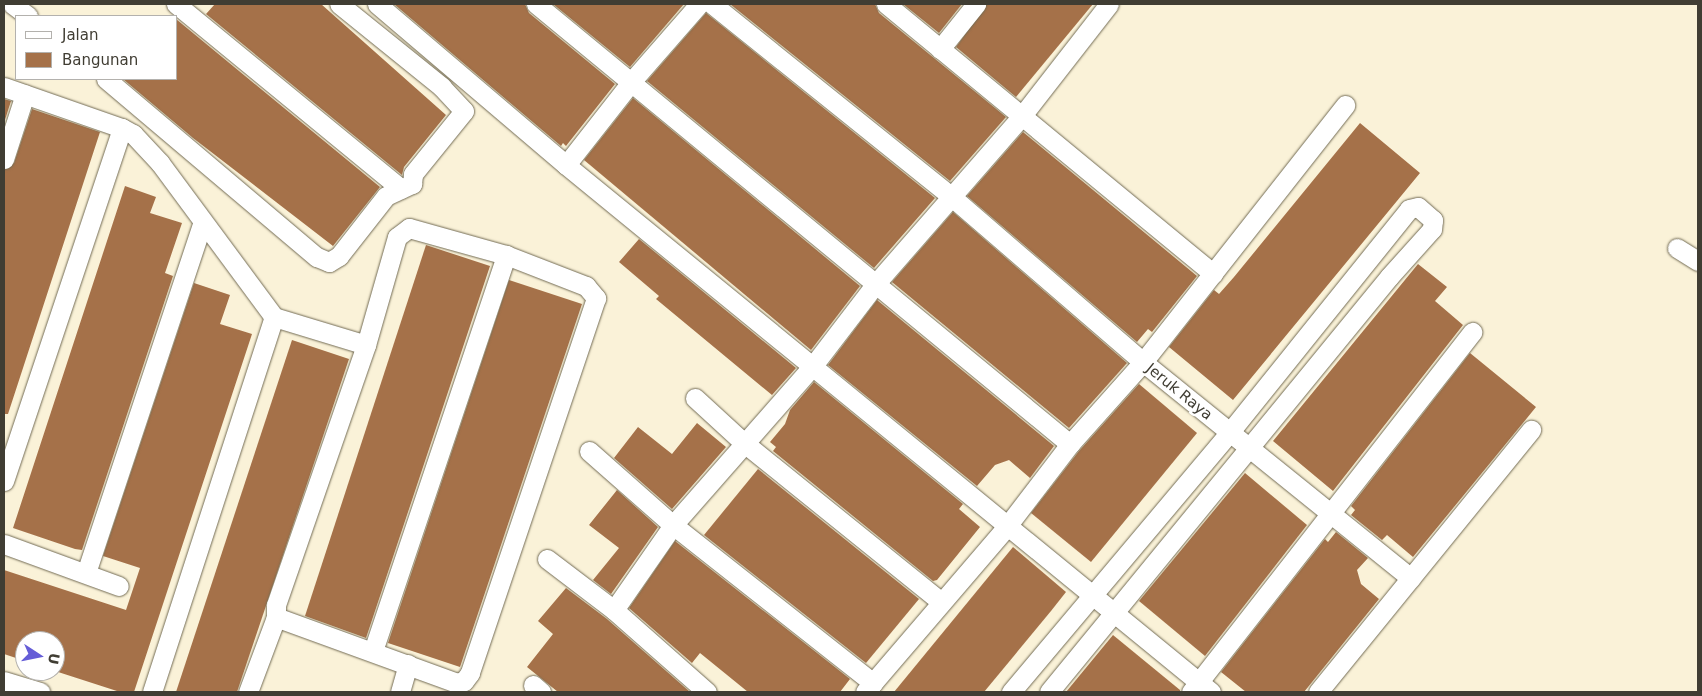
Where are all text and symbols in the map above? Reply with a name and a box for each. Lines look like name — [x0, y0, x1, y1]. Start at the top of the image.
legend — [15, 15, 178, 80]
text: Jalan — [62, 26, 98, 44]
text: Bangunan — [62, 51, 138, 69]
street label: Jeruk Raya — [1142, 360, 1216, 424]
north arrow — [15, 631, 65, 681]
text: U — [45, 652, 63, 666]

